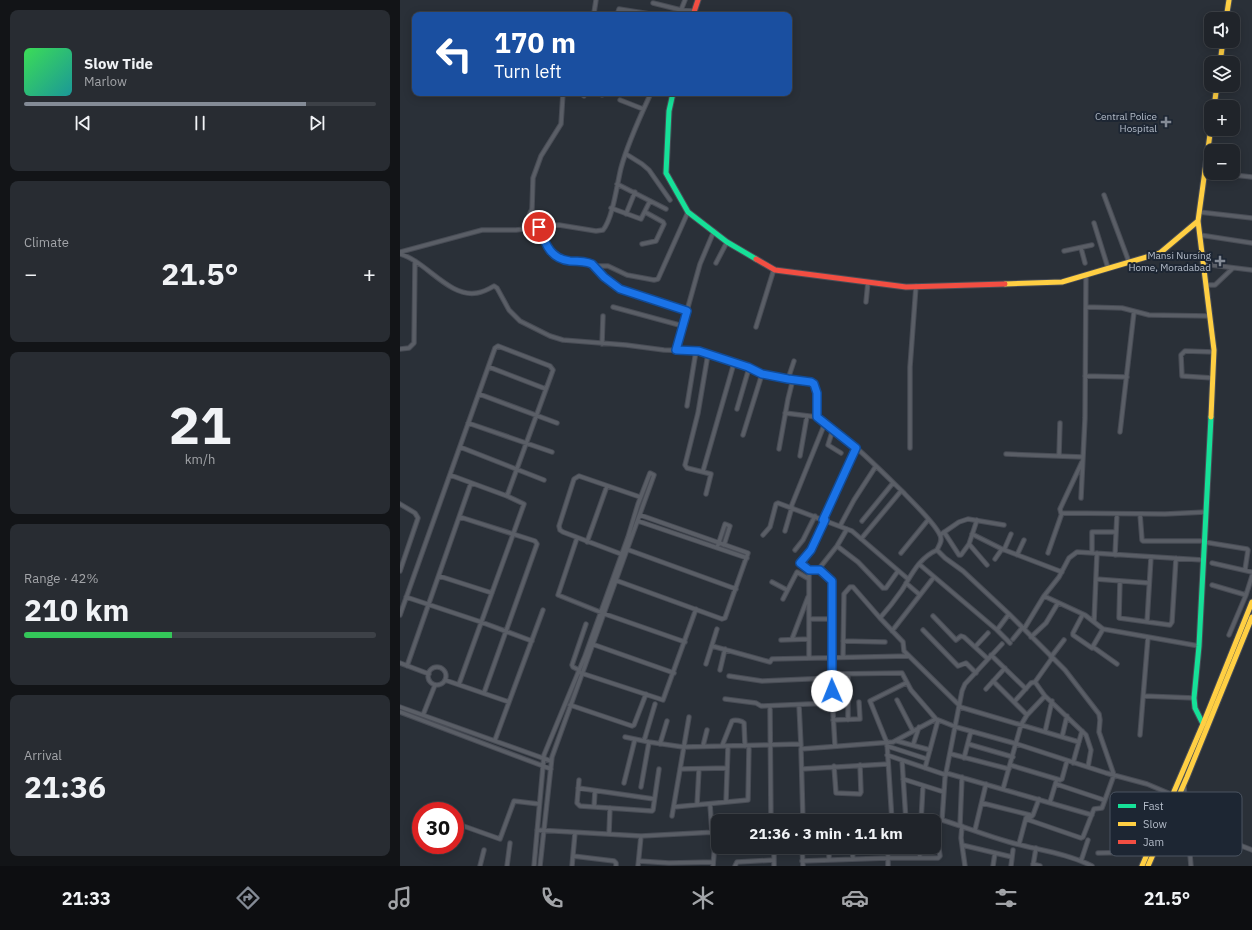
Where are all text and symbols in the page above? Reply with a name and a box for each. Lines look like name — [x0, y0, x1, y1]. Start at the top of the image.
map controls — [1204, 12, 1240, 180]
button: sound — [1204, 12, 1240, 48]
text: 170 m — [494, 24, 576, 61]
icon: left — [428, 28, 480, 80]
text: Slow Tide — [84, 54, 153, 73]
button: layers — [1204, 56, 1240, 92]
text: Turn left — [494, 60, 562, 83]
text: Marlow — [84, 73, 127, 90]
button: + — [1204, 100, 1240, 136]
place label: Central Police Hospital — [1095, 110, 1157, 135]
icon: previous — [72, 112, 94, 134]
icon: pause — [189, 112, 211, 134]
icon: next — [306, 112, 328, 134]
marker: Central Police Hospital — [1160, 116, 1172, 128]
button: − — [1204, 144, 1240, 180]
pin — [522, 210, 556, 244]
icon: arrive — [528, 216, 550, 238]
text: Climate — [24, 234, 69, 251]
place label: Mansi Nursing Home, Moradabad — [1128, 249, 1212, 274]
text: 21.5° — [161, 254, 239, 293]
marker: Mansi Nursing Home, Moradabad — [1214, 255, 1226, 267]
text: − — [24, 259, 37, 288]
text: + — [363, 259, 376, 288]
text: 21 — [169, 391, 231, 458]
text: km/h — [185, 451, 215, 468]
text: Range · 42% — [24, 570, 98, 587]
text: 210 km — [24, 590, 129, 629]
position arrow — [811, 670, 853, 712]
text: Arrival — [24, 747, 62, 764]
text: 21:36 — [24, 767, 106, 806]
legend — [1110, 792, 1242, 856]
text: Fast — [1143, 799, 1164, 813]
speed limit sign: 30 — [412, 802, 464, 854]
text: Slow — [1143, 817, 1167, 831]
text: 21:36 · 3 min · 1.1 km — [749, 824, 903, 843]
text: Jam — [1143, 835, 1164, 849]
icon: directions — [234, 884, 262, 912]
icon: music — [386, 884, 414, 912]
icon: phone — [538, 884, 566, 912]
icon: climate — [689, 884, 717, 912]
icon: car — [841, 884, 869, 912]
icon: filters — [992, 884, 1020, 912]
text: 21:33 — [62, 887, 111, 910]
text: 21.5° — [1144, 887, 1190, 910]

